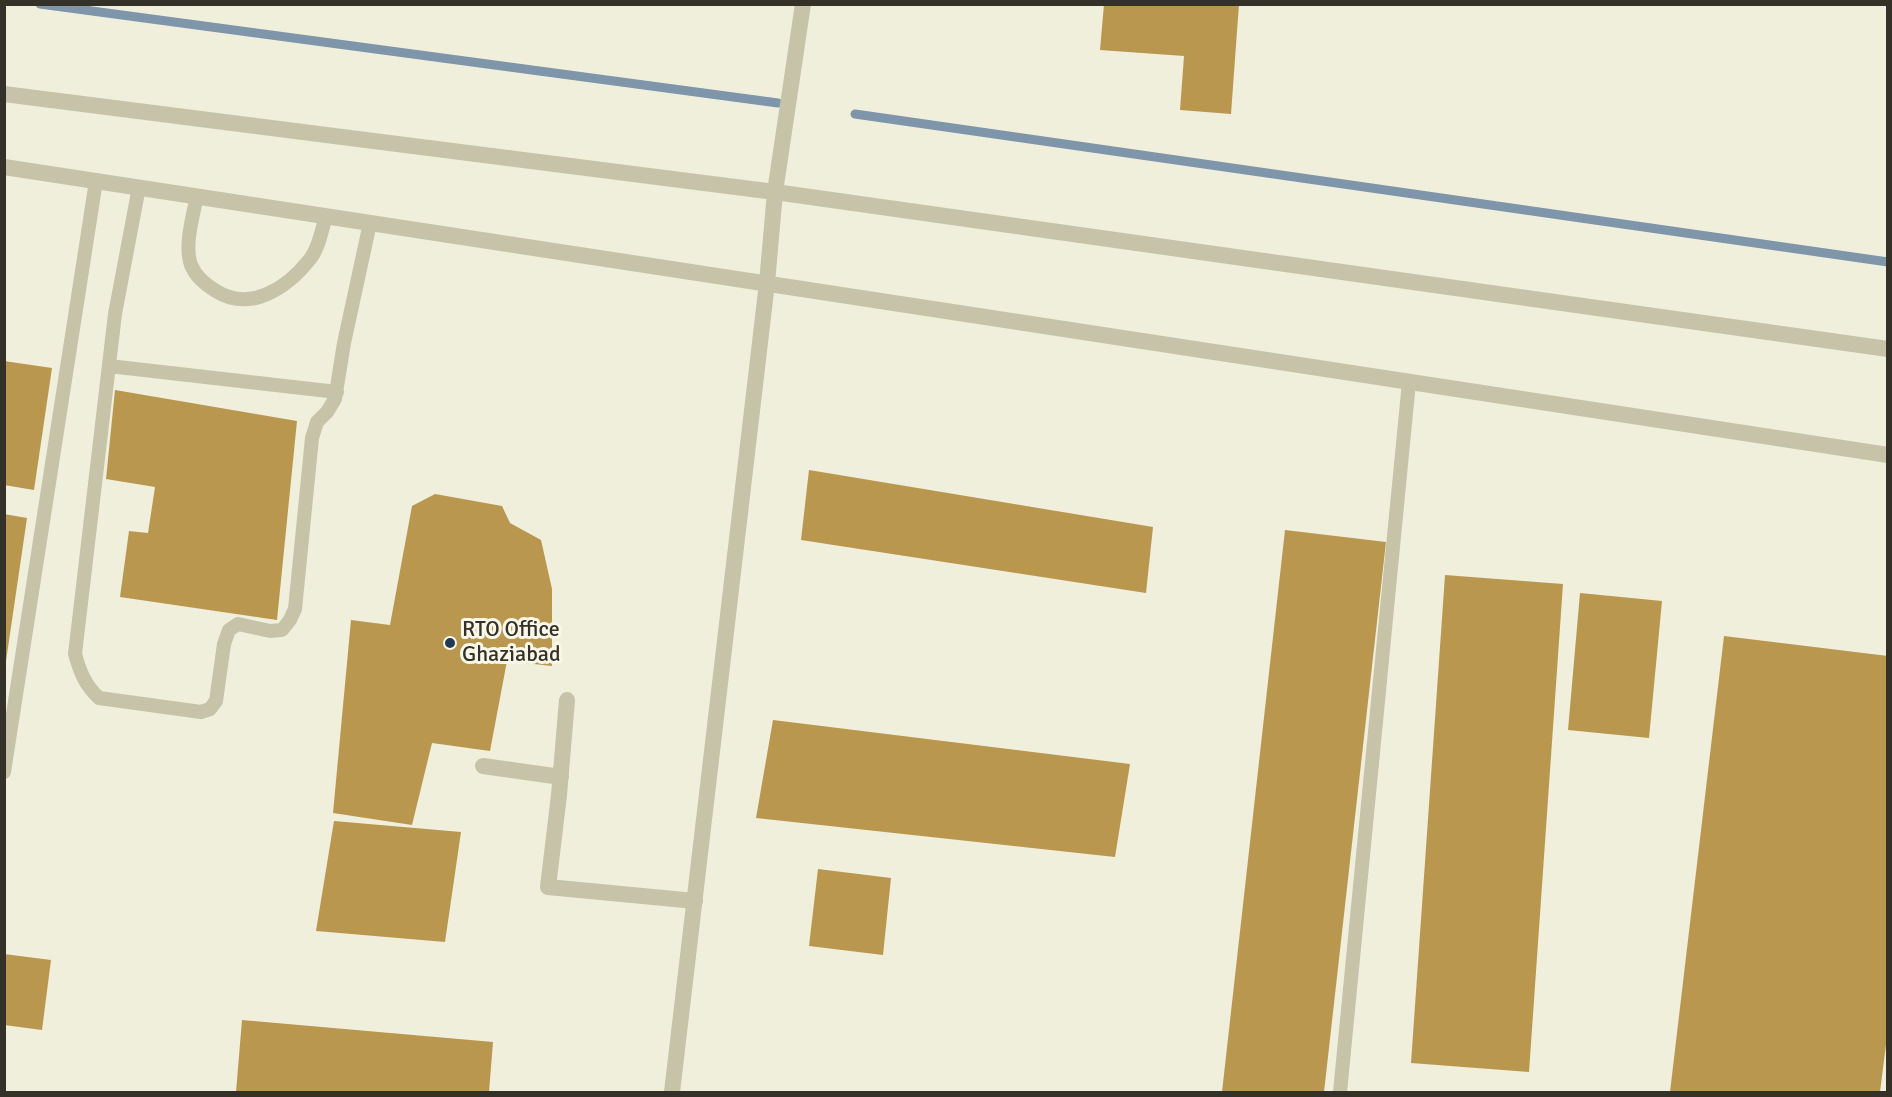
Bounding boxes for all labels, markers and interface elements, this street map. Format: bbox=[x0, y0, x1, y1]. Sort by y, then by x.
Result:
place label: RTO Office Ghaziabad bbox=[462, 617, 561, 668]
marker: RTO Office Ghaziabad bbox=[443, 636, 457, 650]

